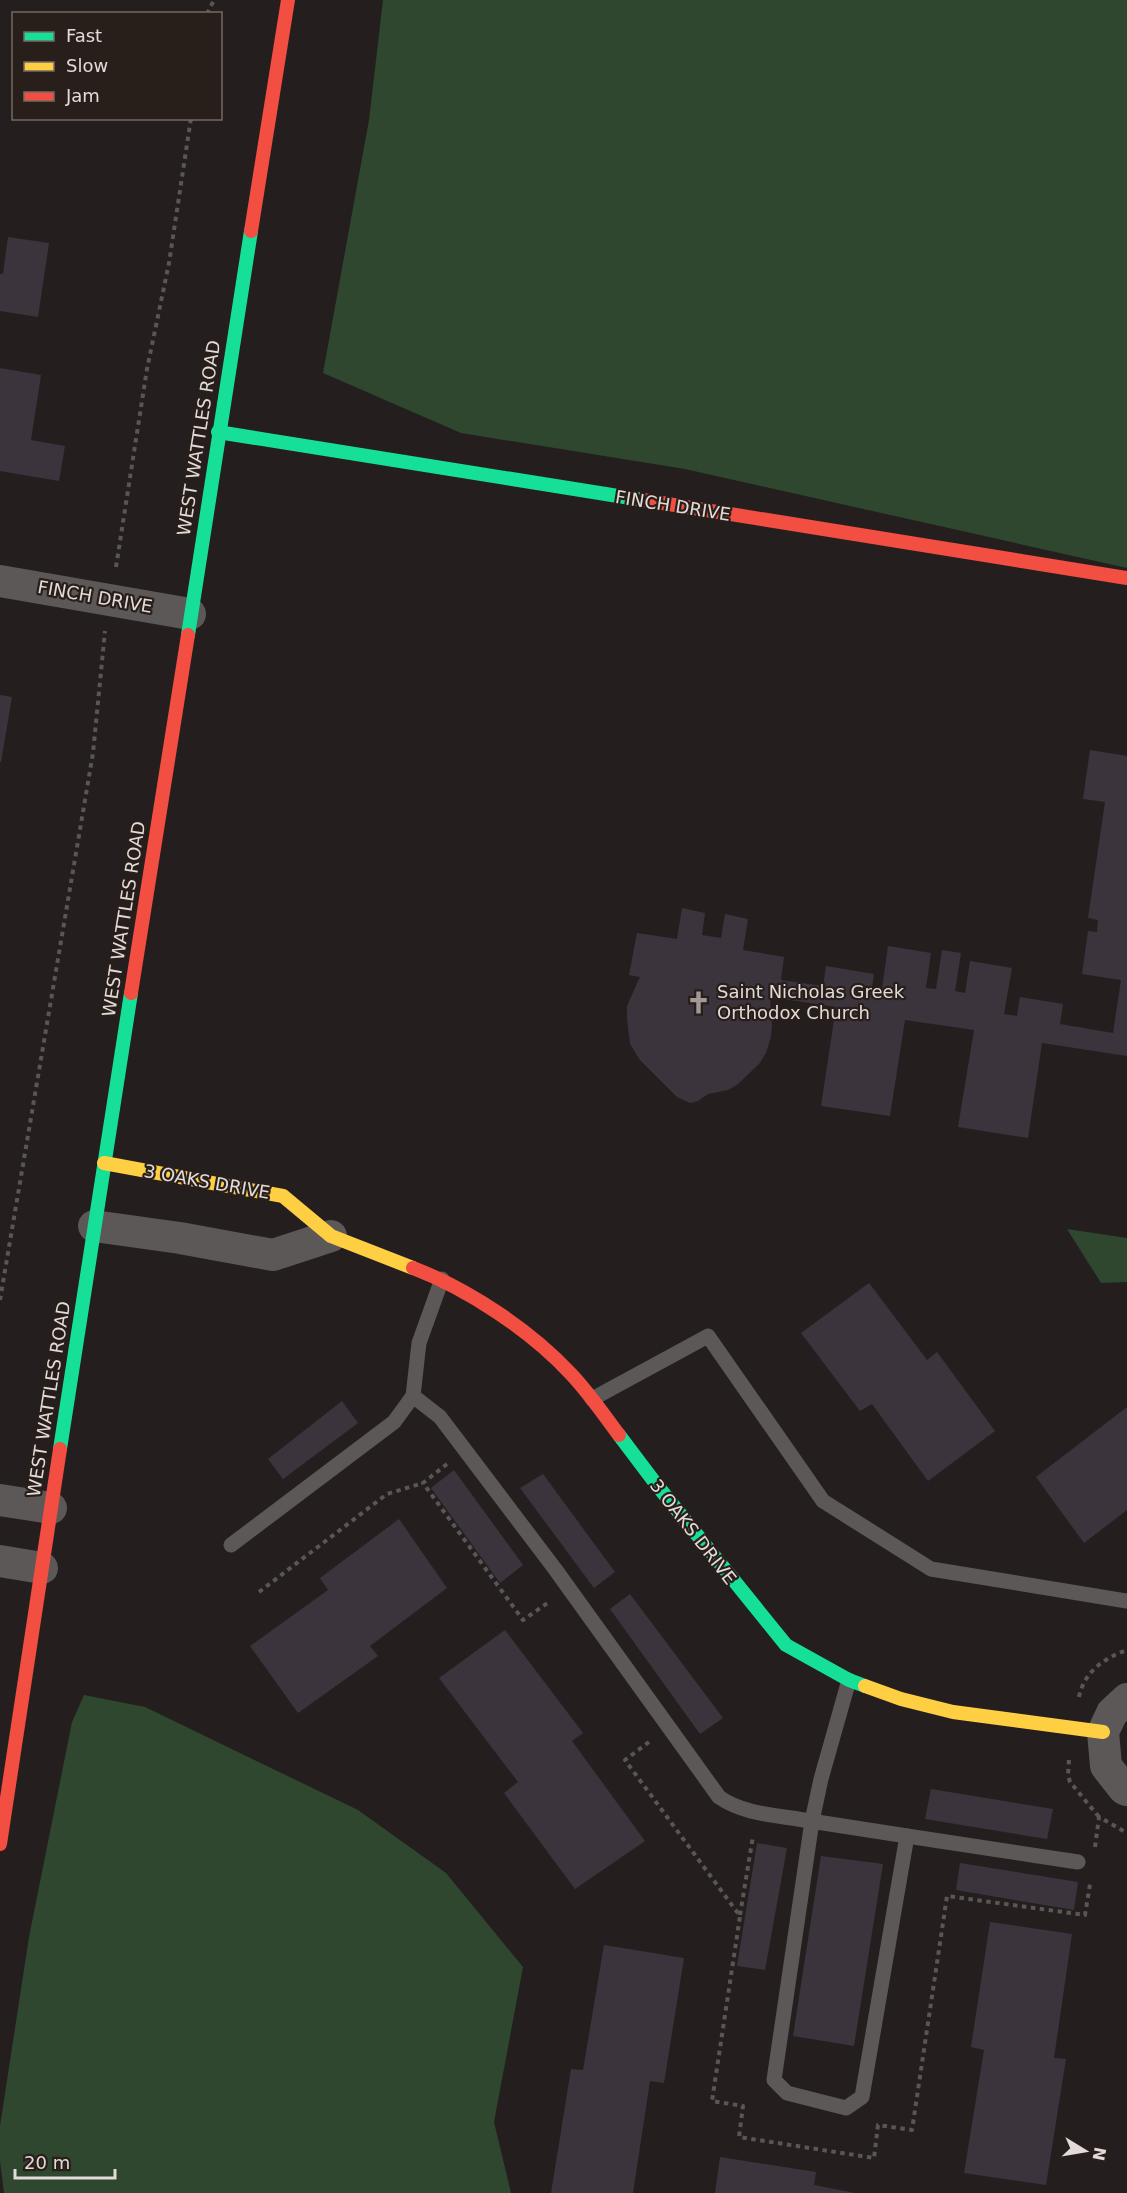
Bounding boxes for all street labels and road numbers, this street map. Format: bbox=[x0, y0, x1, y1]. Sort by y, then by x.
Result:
street label: WEST WATTLES ROAD bbox=[173, 339, 224, 537]
street label: FINCH DRIVE bbox=[614, 486, 732, 525]
street label: FINCH DRIVE bbox=[36, 576, 154, 617]
street label: WEST WATTLES ROAD bbox=[98, 820, 149, 1018]
street label: 3 OAKS DRIVE bbox=[142, 1160, 272, 1203]
street label: WEST WATTLES ROAD bbox=[23, 1300, 74, 1498]
street label: 3 OAKS DRIVE bbox=[646, 1475, 741, 1588]

